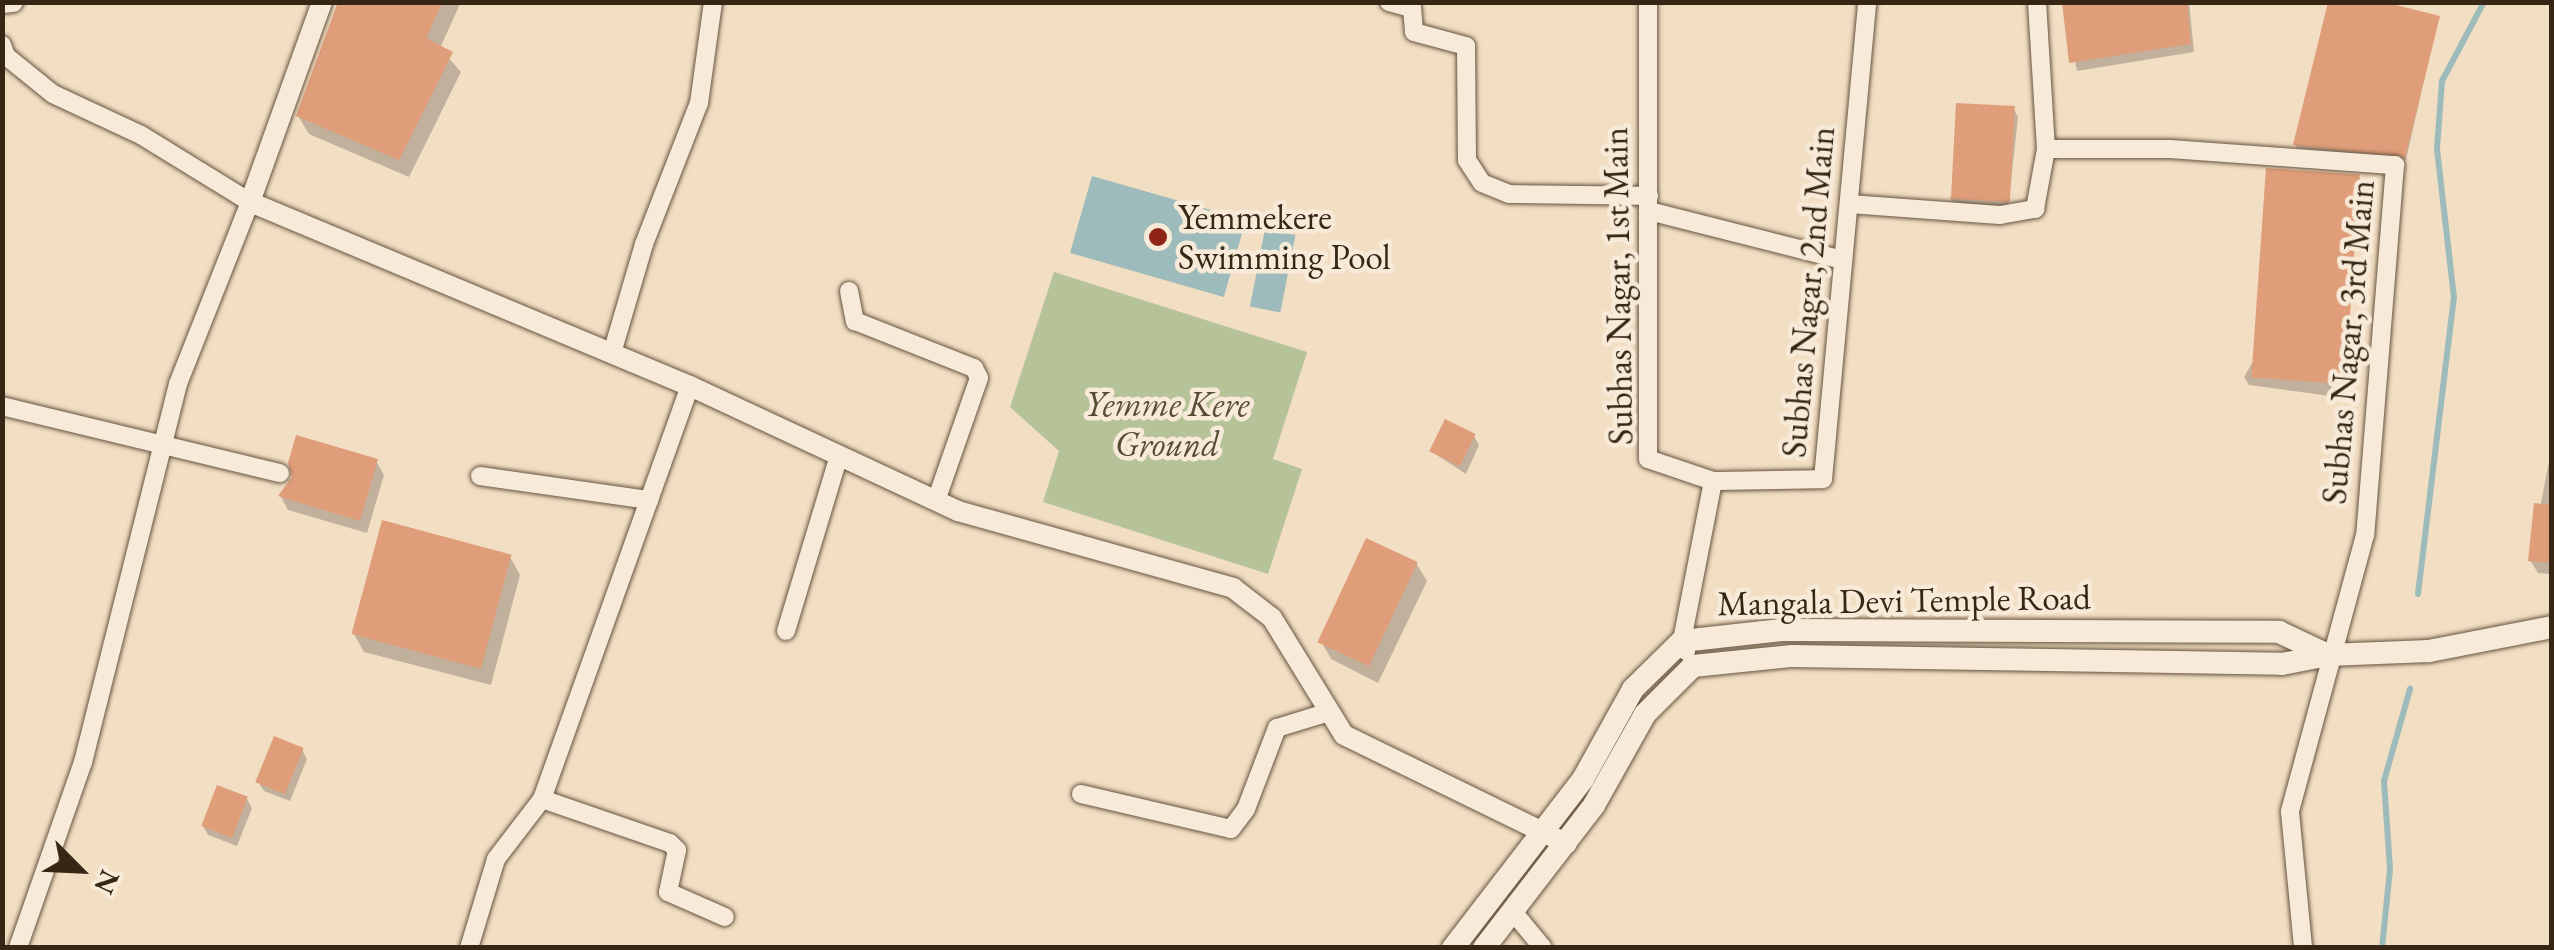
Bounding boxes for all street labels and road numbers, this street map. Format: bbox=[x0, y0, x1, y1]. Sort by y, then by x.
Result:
street label: Subhas Nagar, 2nd Main bbox=[1773, 125, 1843, 459]
street label: Subhas Nagar, 1st Main bbox=[1594, 127, 1642, 445]
street label: Subhas Nagar, 3rd Main bbox=[2313, 178, 2383, 506]
street label: Mangala Devi Temple Road bbox=[1717, 576, 2091, 624]

